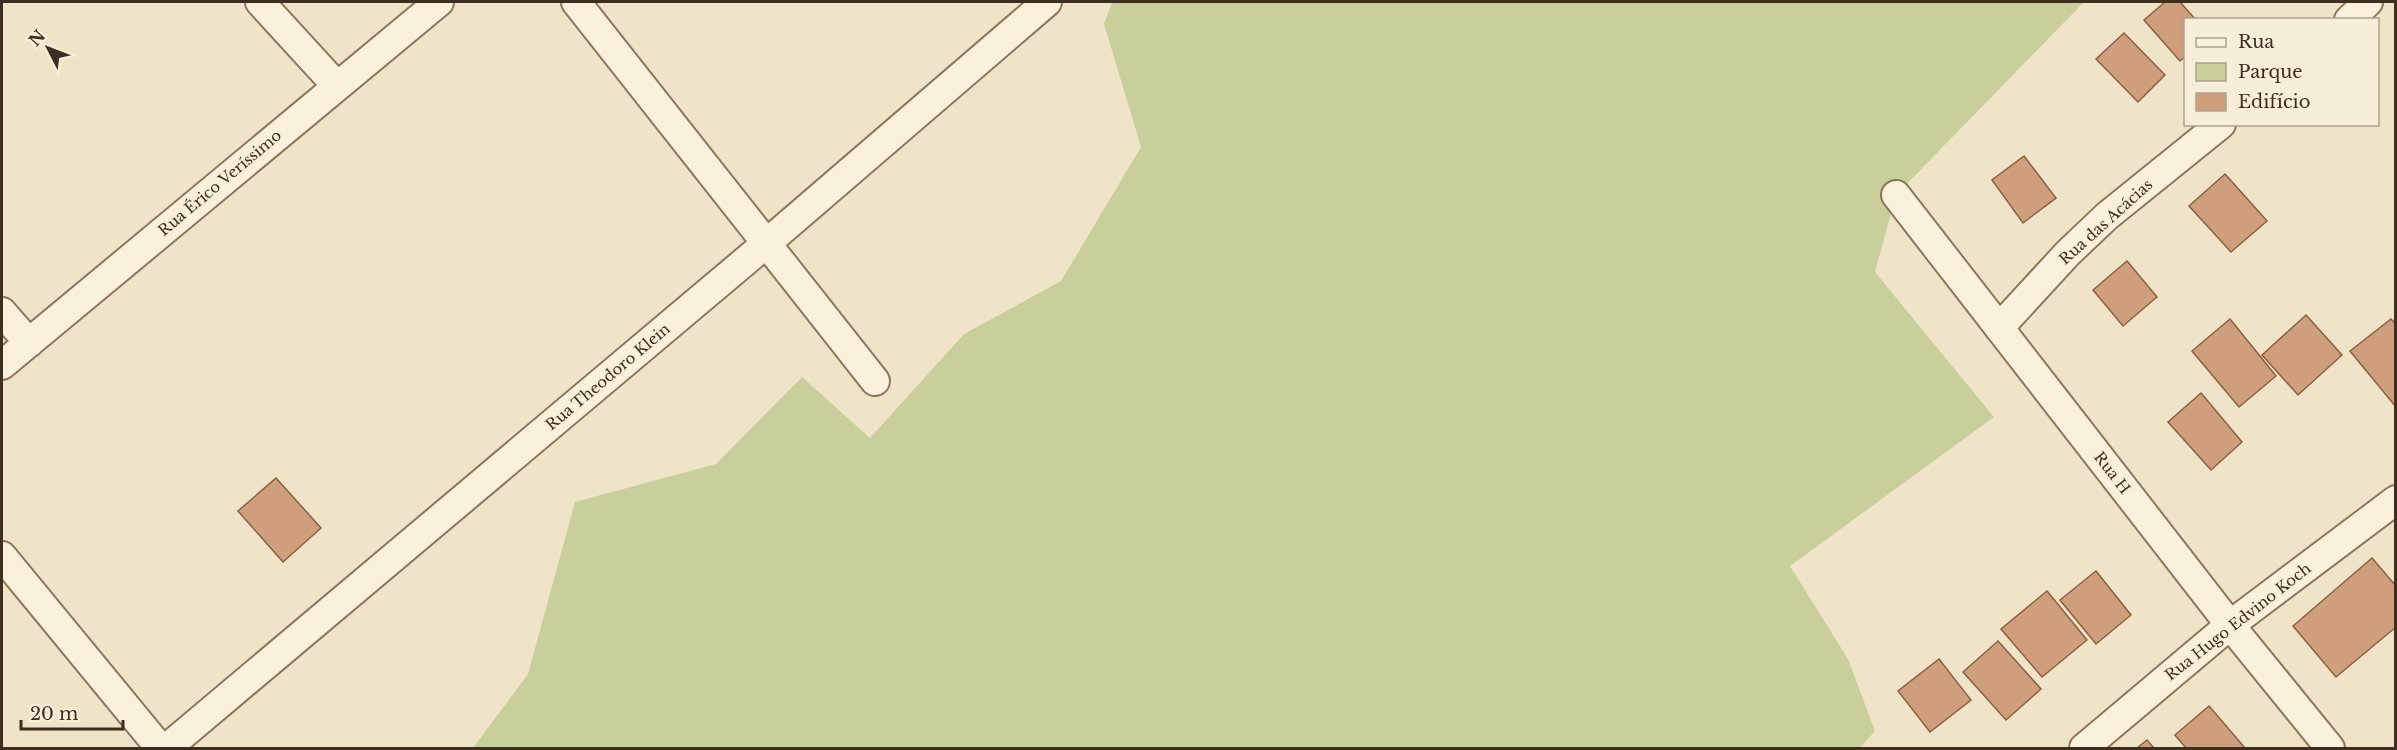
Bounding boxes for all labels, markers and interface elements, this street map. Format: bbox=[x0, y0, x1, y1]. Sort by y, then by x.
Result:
north arrow bbox=[18, 18, 78, 78]
legend bbox=[2184, 18, 2379, 126]
text: N bbox=[24, 26, 49, 50]
text: Rua bbox=[2238, 31, 2274, 53]
text: Parque bbox=[2238, 61, 2303, 83]
text: Edifício bbox=[2238, 91, 2311, 113]
street label: Rua Érico Veríssimo bbox=[154, 125, 285, 240]
street label: Rua das Acácias bbox=[2055, 175, 2156, 269]
street label: Rua Theodoro Klein bbox=[542, 319, 674, 434]
street label: Rua H bbox=[2090, 448, 2135, 498]
street label: Rua Hugo Edvino Koch bbox=[2161, 559, 2314, 685]
scale bar bbox=[21, 693, 123, 731]
text: 20 m bbox=[30, 703, 78, 725]

